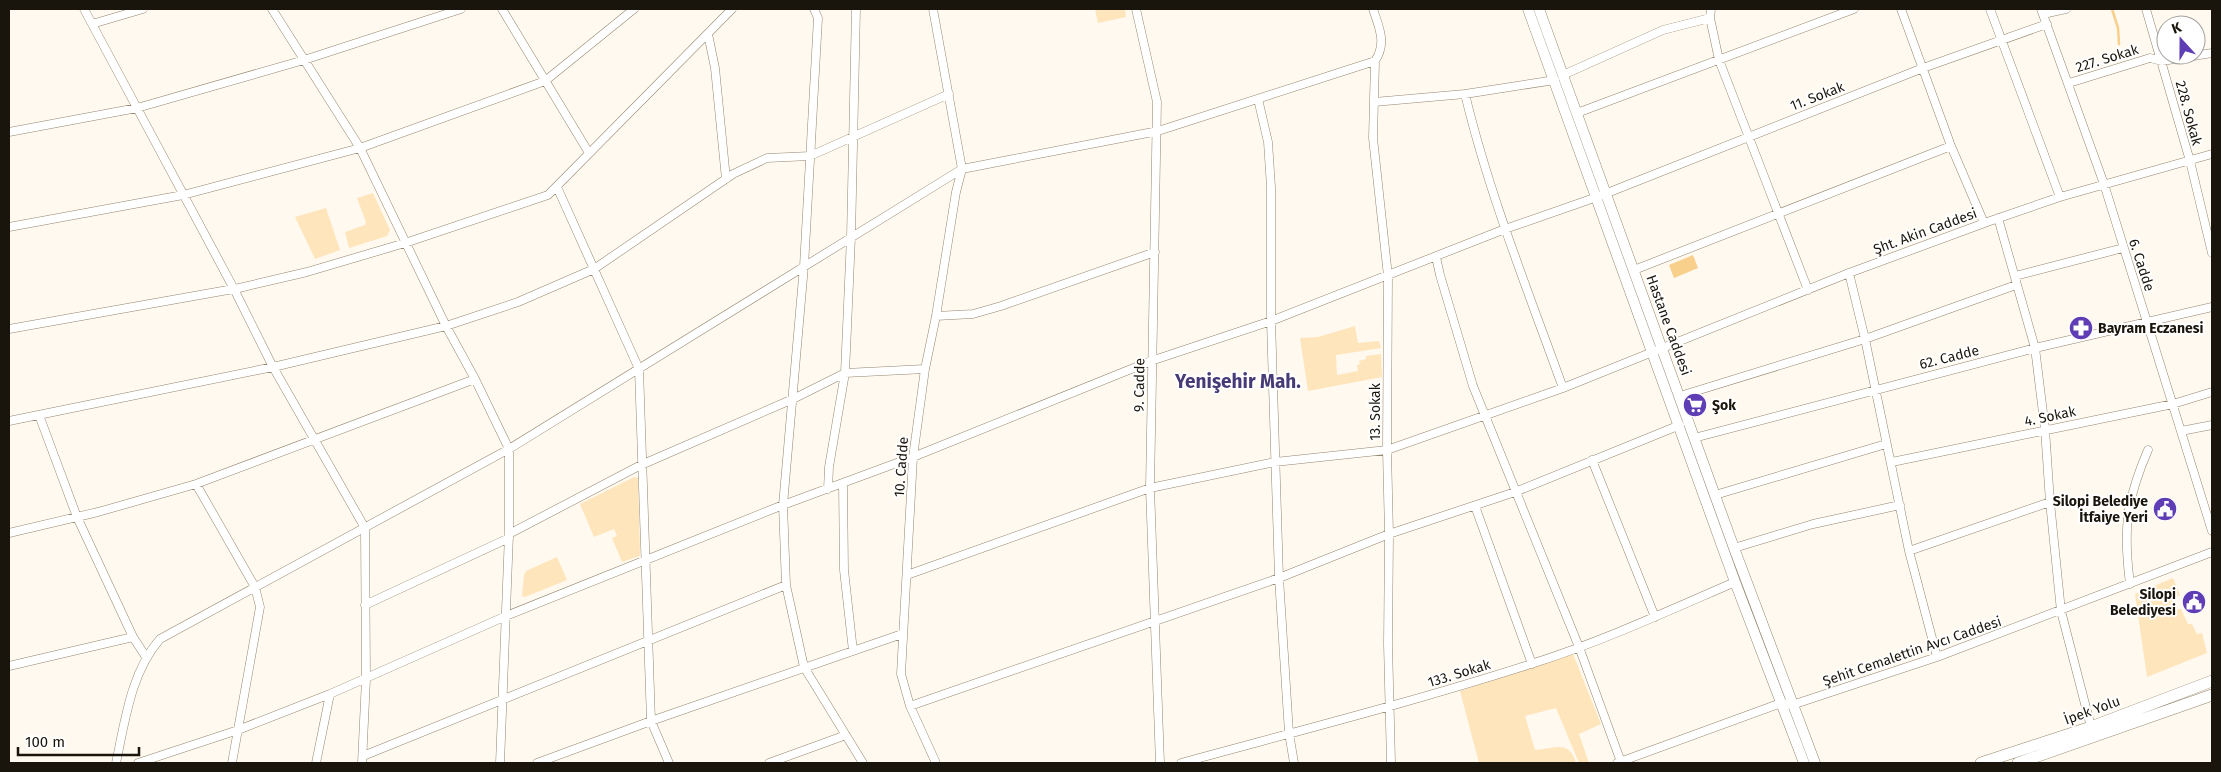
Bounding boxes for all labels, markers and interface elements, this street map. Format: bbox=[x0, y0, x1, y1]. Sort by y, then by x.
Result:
north arrow bbox=[2156, 15, 2206, 65]
text: K bbox=[2169, 18, 2185, 38]
street label: 227. Sokak bbox=[2074, 41, 2141, 76]
street label: 11. Sokak bbox=[1788, 78, 1847, 115]
street label: 228. Sokak bbox=[2172, 79, 2206, 148]
street label: Şht. Akin Caddesi bbox=[1871, 205, 1979, 258]
street label: 6. Cadde bbox=[2125, 237, 2158, 294]
street label: Hastane Caddesi bbox=[1642, 273, 1695, 378]
pharmacy icon: Bayram Eczanesi bbox=[2068, 315, 2094, 341]
place label: Bayram Eczanesi bbox=[2098, 320, 2204, 337]
street label: 62. Cadde bbox=[1917, 342, 1981, 373]
street label: 9. Cadde bbox=[1131, 358, 1148, 412]
district label: Yenişehir Mah. bbox=[1174, 370, 1301, 393]
street label: 13. Sokak bbox=[1367, 382, 1384, 441]
supermarket icon: Şok bbox=[1682, 392, 1708, 418]
place label: Şok bbox=[1712, 397, 1736, 415]
street label: 4. Sokak bbox=[2023, 403, 2078, 430]
street label: 10. Cadde bbox=[891, 436, 912, 498]
place label: Silopi Belediye İtfaiye Yeri bbox=[2053, 493, 2148, 526]
public building icon: Silopi Belediye İtfaiye Yeri bbox=[2152, 496, 2178, 522]
place label: Silopi Belediyesi bbox=[2110, 586, 2176, 619]
public building icon: Silopi Belediyesi bbox=[2181, 589, 2207, 615]
street label: Şehit Cemalettin Avcı Caddesi bbox=[1821, 613, 2004, 690]
street label: 133. Sokak bbox=[1426, 656, 1493, 691]
street label: İpek Yolu bbox=[2062, 692, 2122, 728]
scale bar bbox=[18, 724, 139, 756]
text: 100 m bbox=[25, 733, 65, 751]

